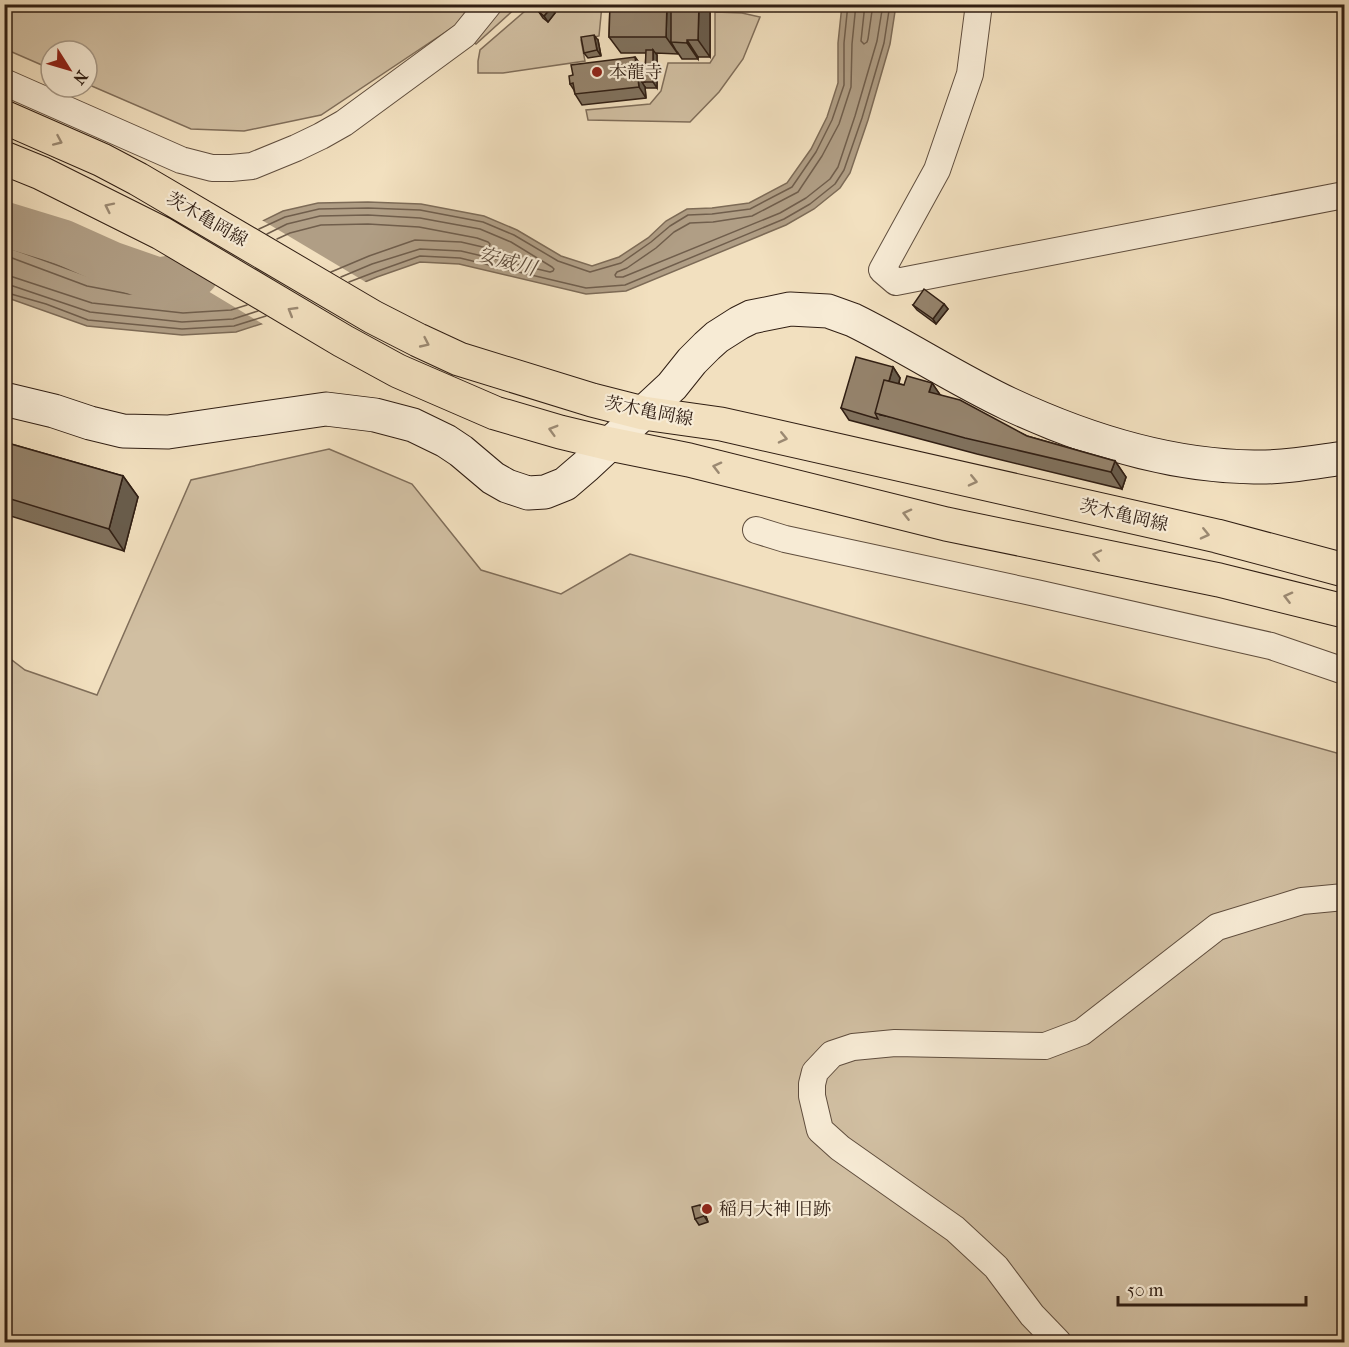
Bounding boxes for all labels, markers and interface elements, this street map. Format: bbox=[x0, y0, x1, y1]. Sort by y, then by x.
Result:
north arrow bbox=[39, 39, 99, 99]
place label: 本龍寺 bbox=[609, 62, 663, 83]
marker: 本龍寺 bbox=[590, 65, 604, 79]
text: N bbox=[69, 67, 92, 89]
one-way arrow bbox=[51, 133, 62, 145]
street label: 茨木亀岡線 bbox=[163, 188, 251, 251]
one-way arrow bbox=[105, 202, 116, 214]
water label: 安威川 bbox=[475, 243, 541, 281]
one-way arrow bbox=[288, 307, 298, 319]
one-way arrow bbox=[418, 336, 429, 348]
street label: 茨木亀岡線 bbox=[603, 393, 695, 430]
one-way arrow bbox=[549, 425, 559, 437]
one-way arrow bbox=[778, 431, 788, 444]
one-way arrow bbox=[713, 462, 723, 475]
one-way arrow bbox=[968, 474, 978, 487]
street label: 茨木亀岡線 bbox=[1078, 495, 1170, 536]
one-way arrow bbox=[902, 509, 912, 522]
one-way arrow bbox=[1199, 526, 1209, 539]
one-way arrow bbox=[1093, 549, 1103, 562]
one-way arrow bbox=[1283, 591, 1293, 604]
place label: 稲月大神 旧跡 bbox=[719, 1199, 831, 1220]
marker: 稲月大神 旧跡 bbox=[700, 1202, 714, 1216]
scale bar bbox=[1118, 1269, 1306, 1307]
text: 50 m bbox=[1127, 1280, 1164, 1301]

